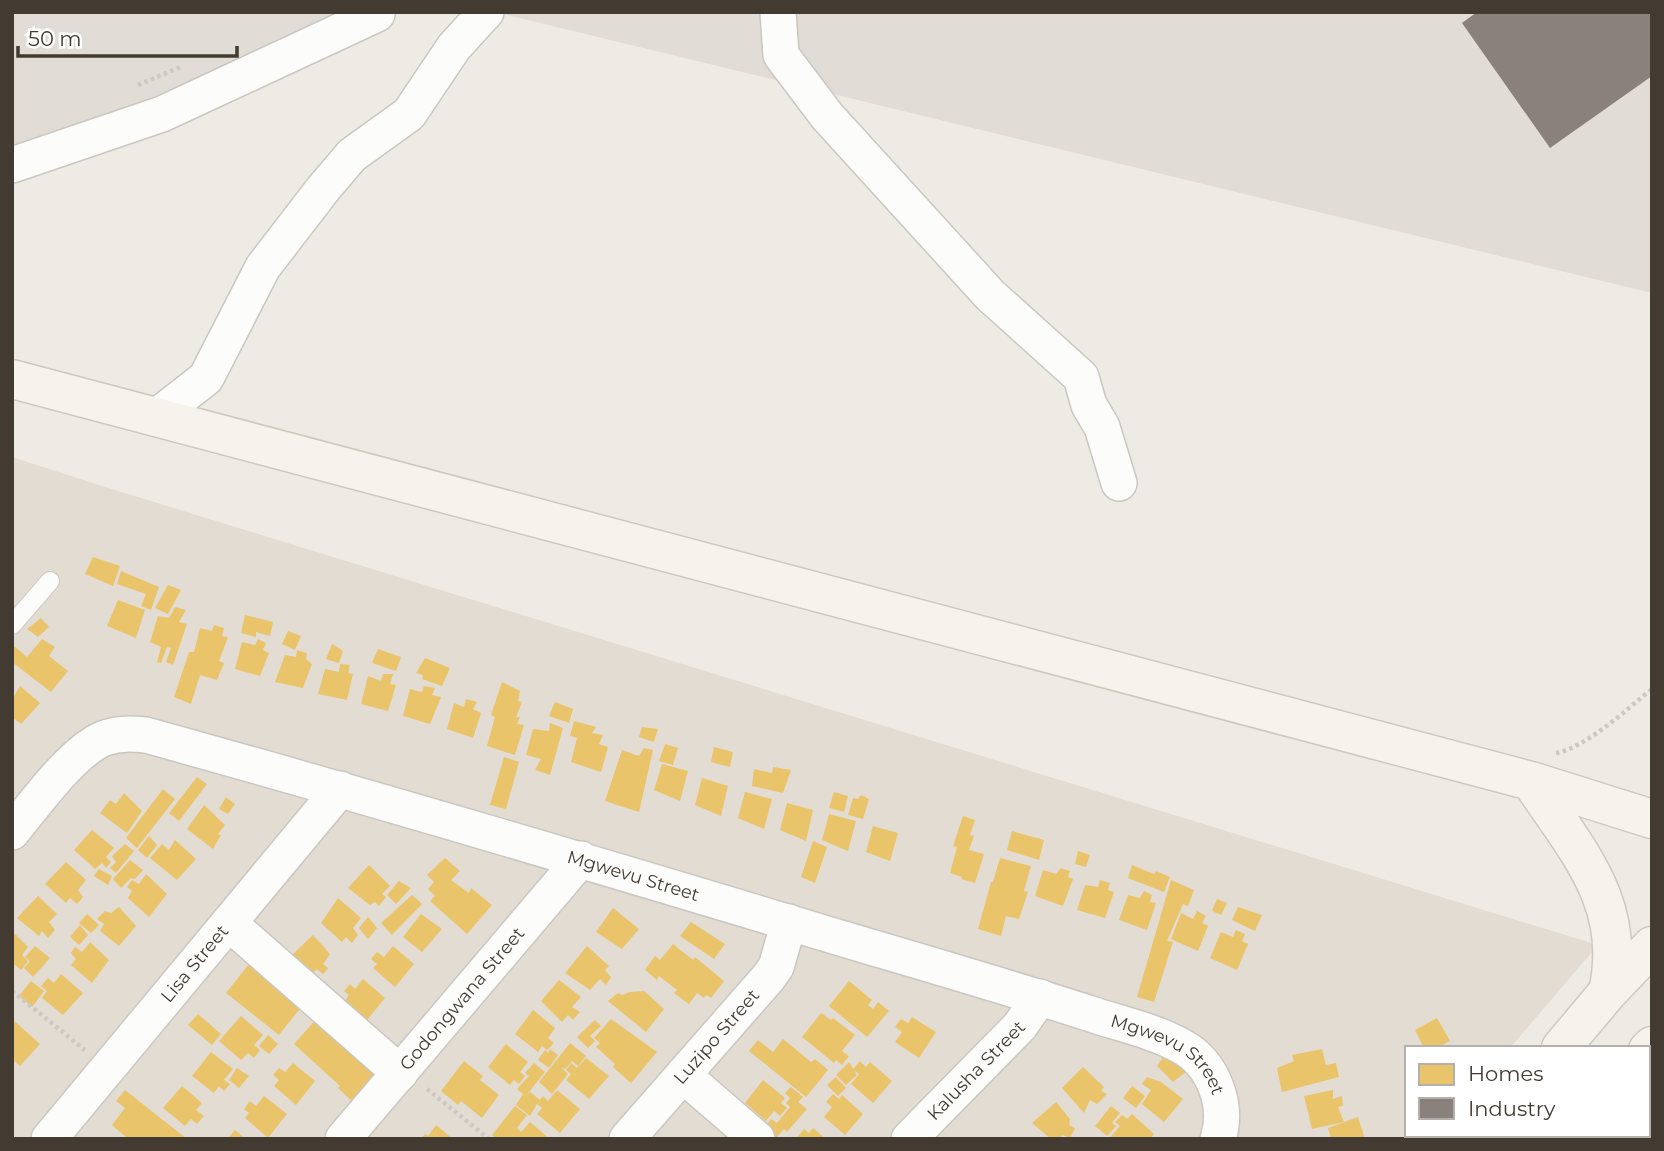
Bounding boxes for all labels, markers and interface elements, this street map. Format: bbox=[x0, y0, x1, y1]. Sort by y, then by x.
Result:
scale bar bbox=[18, 14, 236, 58]
text: 50 m bbox=[28, 26, 82, 51]
street label: Mgwevu Street bbox=[564, 846, 702, 906]
street label: Lisa Street bbox=[156, 920, 233, 1007]
street label: Godongwana Street bbox=[395, 923, 529, 1075]
street label: Luzipo Street bbox=[669, 985, 764, 1089]
street label: Mgwevu Street bbox=[1108, 1010, 1229, 1098]
street label: Kalusha Street bbox=[923, 1016, 1030, 1125]
legend bbox=[1405, 1046, 1650, 1137]
text: Homes bbox=[1468, 1061, 1543, 1086]
text: Industry bbox=[1468, 1096, 1556, 1121]

